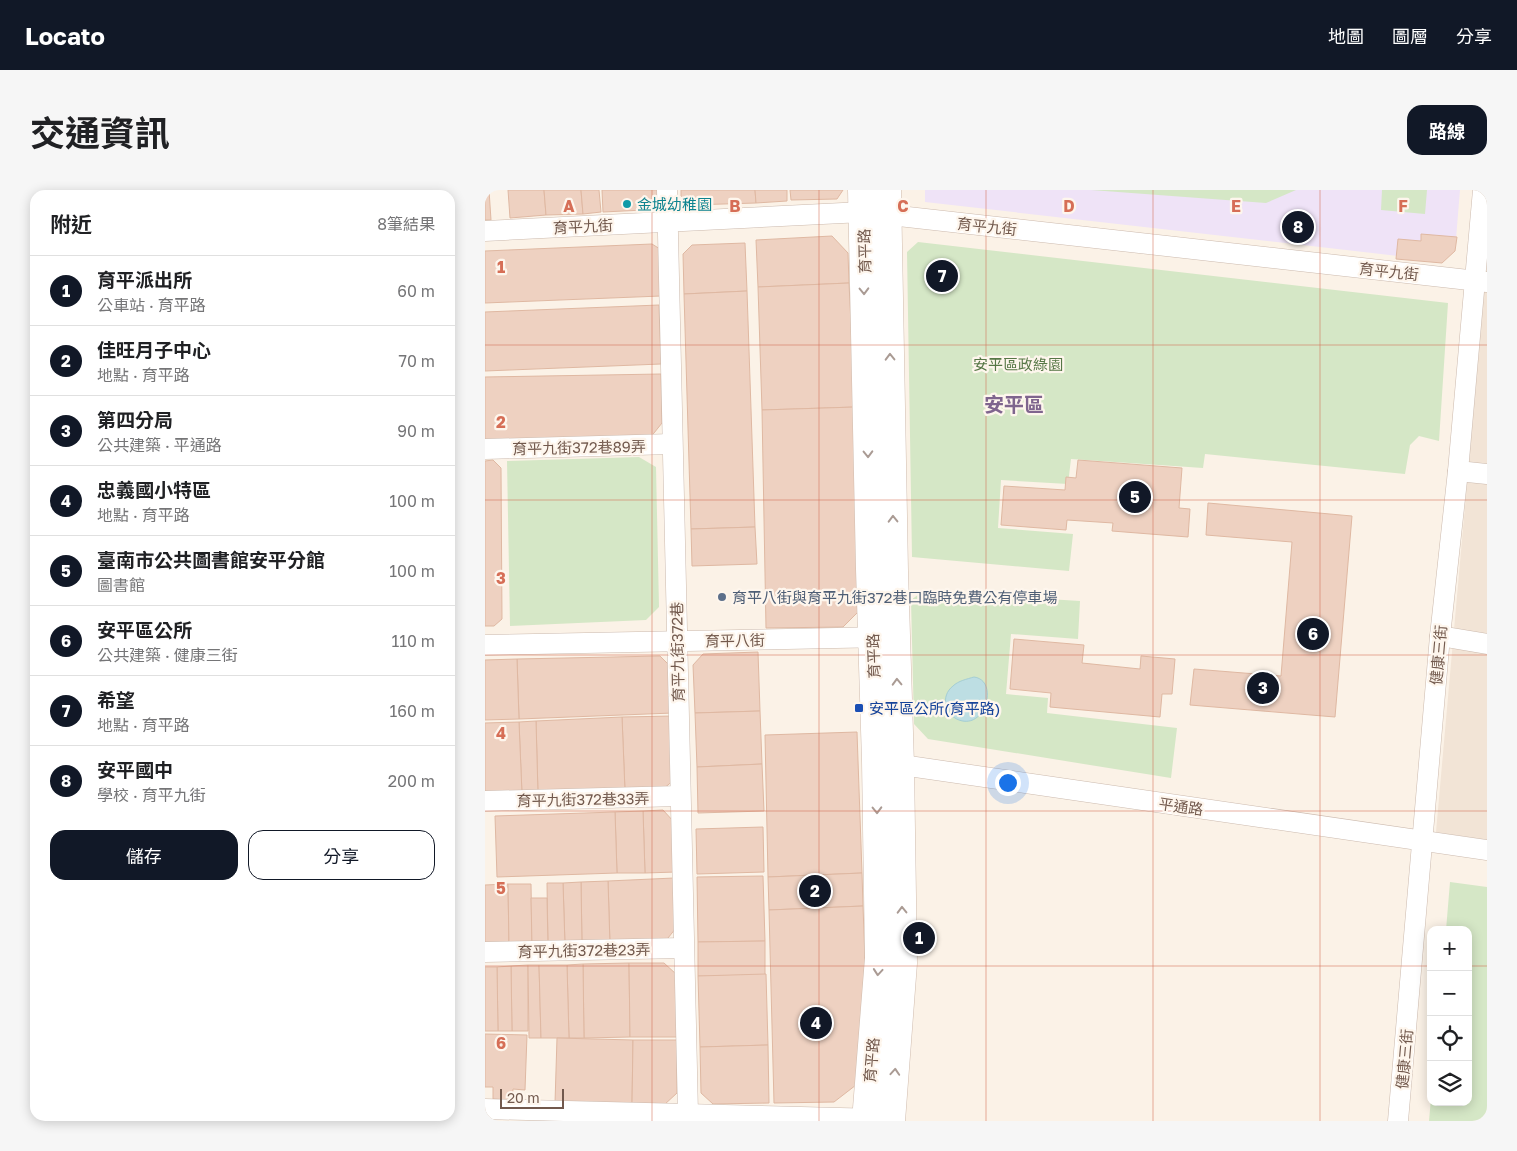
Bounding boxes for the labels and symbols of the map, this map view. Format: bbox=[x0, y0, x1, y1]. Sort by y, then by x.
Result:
place label: 金城幼稚園 bbox=[637, 195, 712, 213]
text: A bbox=[563, 196, 575, 216]
text: B bbox=[729, 196, 741, 216]
text: C bbox=[897, 196, 909, 216]
text: D bbox=[1063, 196, 1075, 216]
text: E bbox=[1231, 196, 1241, 216]
text: F bbox=[1398, 196, 1408, 216]
marker: 金城幼稚園 bbox=[621, 198, 633, 210]
pin: 8 bbox=[1282, 208, 1314, 246]
street label: 育平九街 bbox=[956, 214, 1018, 238]
street label: 育平九街 bbox=[553, 215, 613, 237]
street label: 育平路 bbox=[855, 228, 873, 274]
text: 1 bbox=[497, 257, 505, 277]
pin: 7 bbox=[926, 257, 958, 295]
street label: 育平九街 bbox=[1358, 259, 1420, 283]
one-way arrow bbox=[859, 287, 870, 295]
one-way arrow bbox=[884, 352, 895, 360]
park label: 安平區政綠園 bbox=[973, 355, 1063, 373]
district label: 安平區 bbox=[984, 392, 1044, 416]
text: 2 bbox=[496, 412, 506, 432]
street label: 育平九街372巷89弄 bbox=[512, 437, 646, 457]
one-way arrow bbox=[863, 450, 873, 458]
pin: 5 bbox=[1119, 478, 1151, 516]
one-way arrow bbox=[887, 515, 898, 523]
text: 3 bbox=[496, 568, 506, 588]
place label: 育平八街與育平九街372巷口臨時免費公有停車場 bbox=[732, 588, 1057, 606]
marker: 育平八街與育平九街372巷口臨時免費公有停車場 bbox=[716, 591, 728, 603]
street label: 育平九街372巷 bbox=[667, 602, 687, 702]
pin: 6 bbox=[1297, 615, 1329, 653]
street label: 健康三街 bbox=[1426, 624, 1450, 686]
street label: 育平八街 bbox=[705, 630, 765, 650]
street label: 育平路 bbox=[863, 633, 883, 679]
pin: 3 bbox=[1247, 669, 1279, 707]
one-way arrow bbox=[892, 677, 902, 685]
place label: 安平區公所(育平路) bbox=[869, 699, 1000, 717]
marker: 安平區公所(育平路) bbox=[853, 702, 865, 714]
text: 4 bbox=[496, 723, 506, 743]
your location bbox=[995, 770, 1021, 796]
street label: 育平九街372巷33弄 bbox=[516, 789, 650, 809]
street label: 平通路 bbox=[1157, 794, 1205, 818]
one-way arrow bbox=[872, 806, 882, 814]
pin: 2 bbox=[799, 872, 831, 910]
text: 5 bbox=[496, 878, 506, 898]
one-way arrow bbox=[897, 906, 907, 914]
pin: 1 bbox=[903, 919, 935, 957]
street label: 育平九街372巷23弄 bbox=[517, 940, 651, 960]
one-way arrow bbox=[872, 968, 883, 976]
pin: 4 bbox=[800, 1004, 832, 1042]
street label: 健康三街 bbox=[1392, 1028, 1416, 1090]
text: 6 bbox=[496, 1033, 506, 1053]
street label: 育平路 bbox=[860, 1037, 882, 1083]
one-way arrow bbox=[889, 1068, 900, 1076]
scale bar bbox=[500, 1086, 564, 1109]

